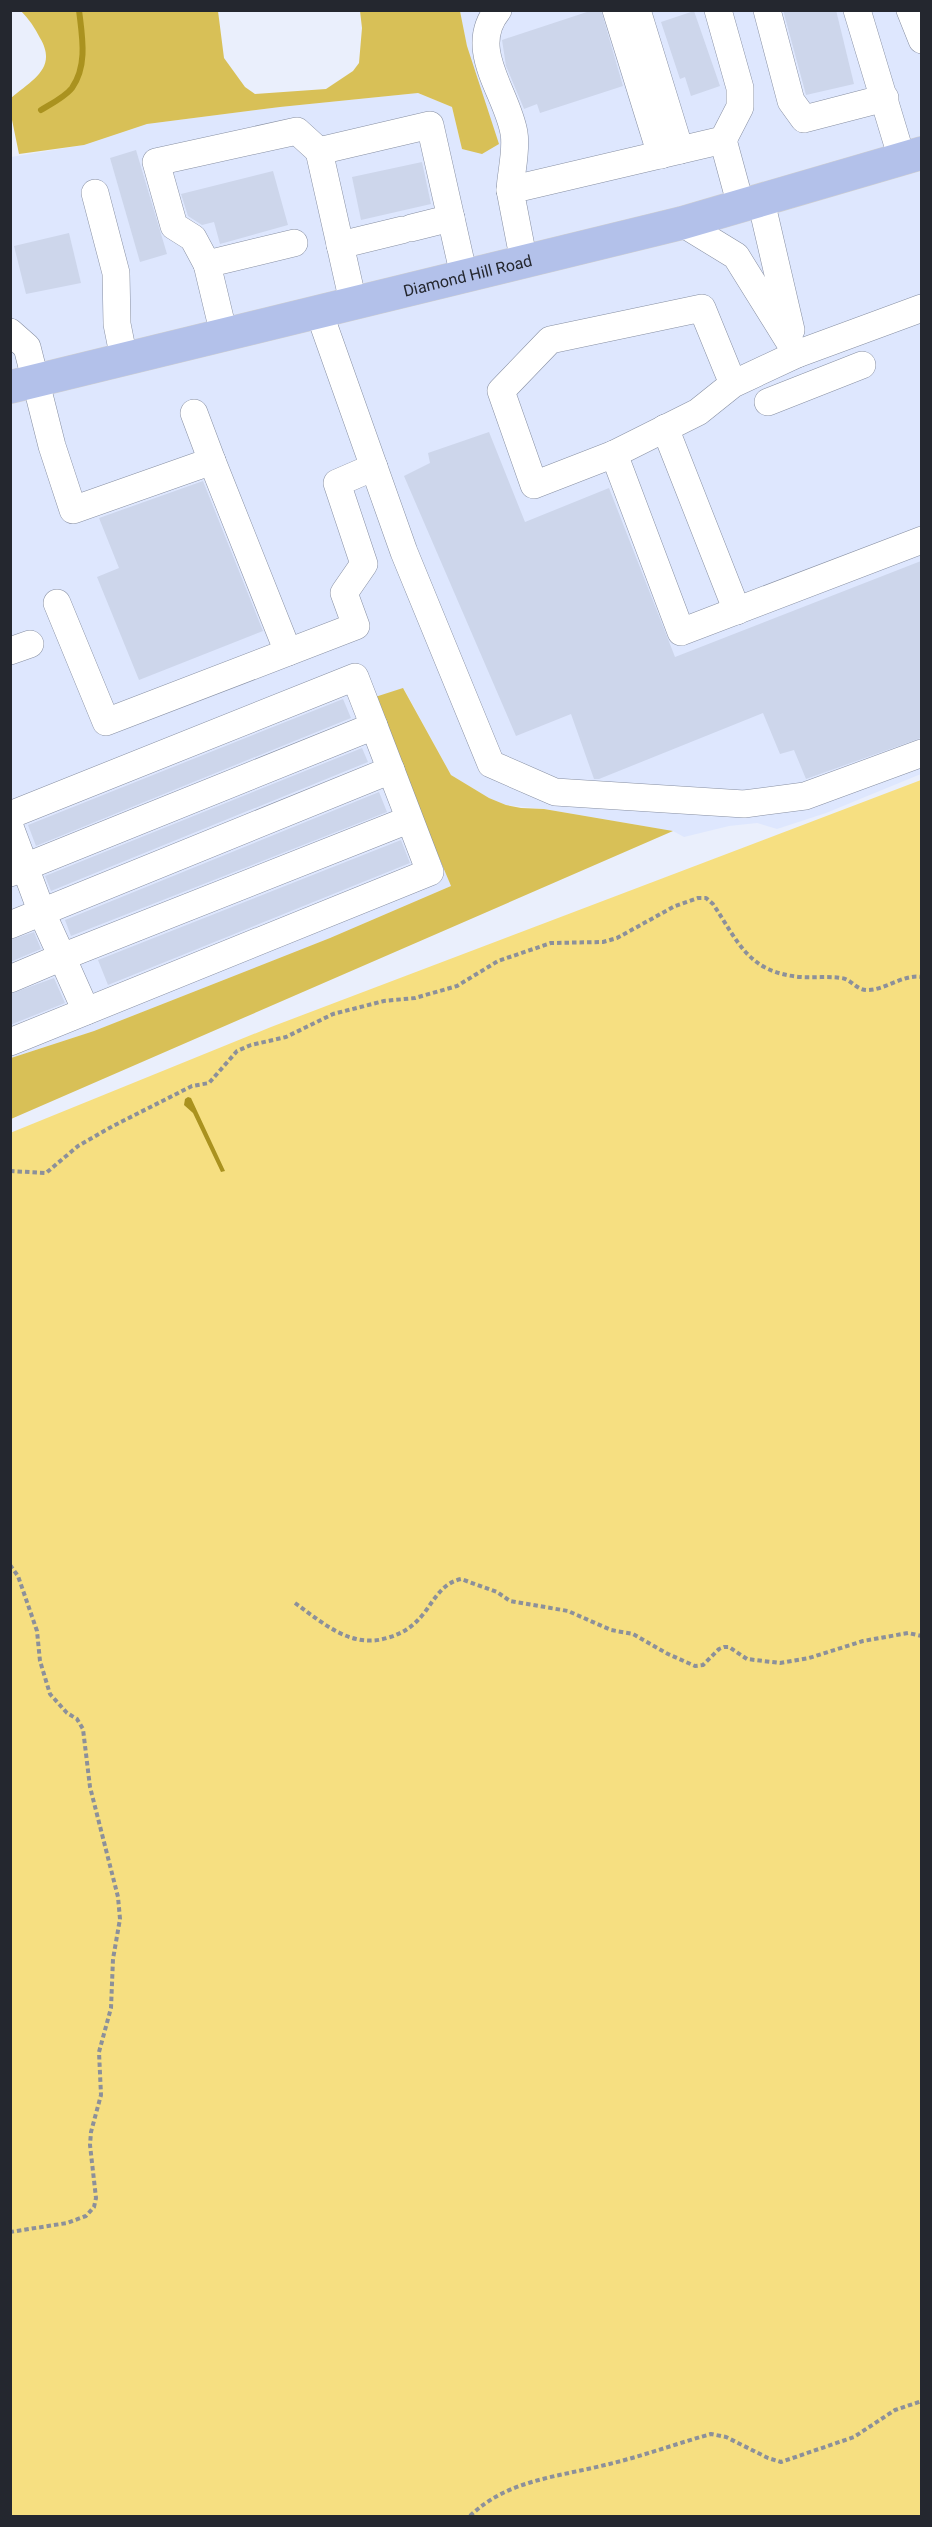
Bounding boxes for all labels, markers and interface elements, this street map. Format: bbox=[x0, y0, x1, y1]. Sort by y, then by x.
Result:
street label: Diamond Hill Road bbox=[401, 251, 534, 301]

